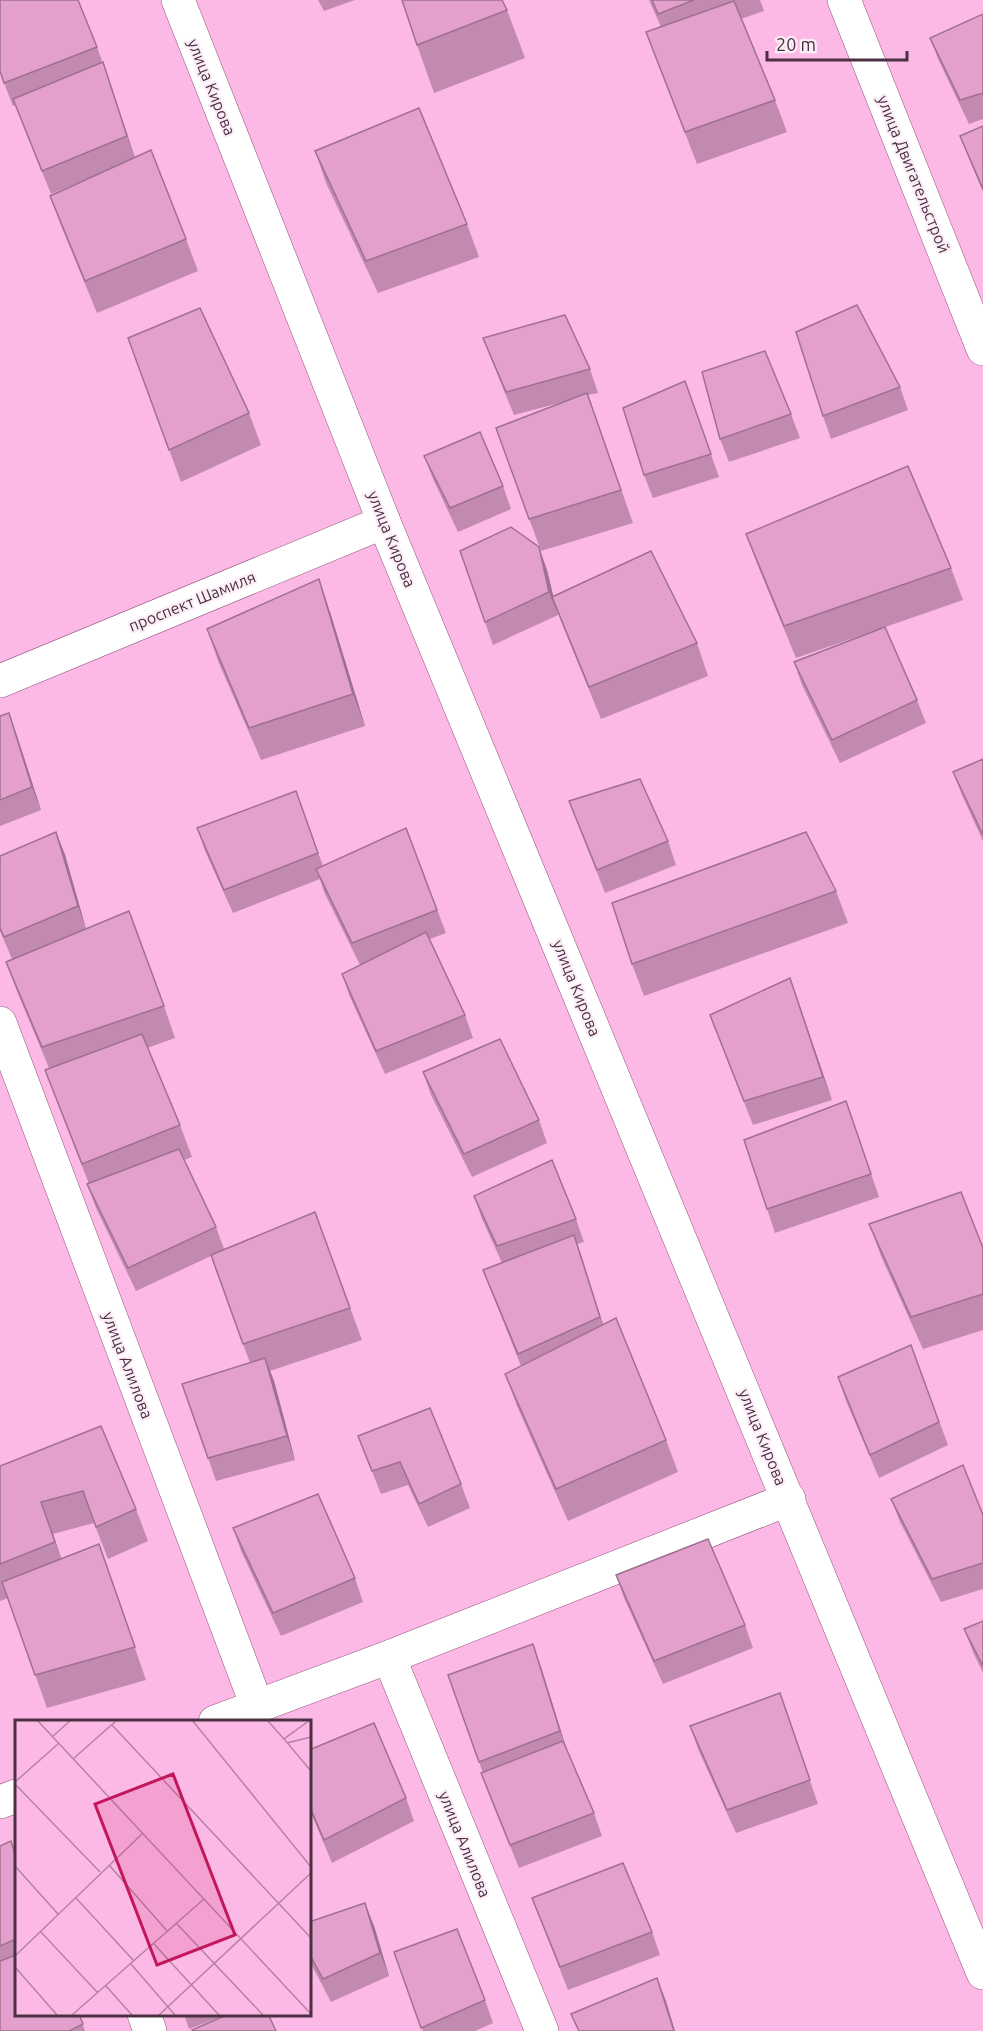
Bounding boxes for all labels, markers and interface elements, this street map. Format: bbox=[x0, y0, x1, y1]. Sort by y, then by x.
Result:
scale bar bbox=[767, 24, 906, 62]
text: 20 m bbox=[776, 34, 816, 54]
street label: улица Кирова bbox=[184, 36, 240, 138]
street label: улица Двигательстрой bbox=[874, 93, 954, 255]
street label: улица Кирова bbox=[364, 488, 420, 590]
street label: проспект Шамиля bbox=[126, 567, 258, 635]
street label: улица Кирова bbox=[549, 937, 605, 1039]
street label: улица Алилова bbox=[99, 1309, 157, 1421]
street label: улица Кирова bbox=[735, 1386, 791, 1488]
inset map bbox=[15, 1720, 310, 2016]
street label: улица Алилова bbox=[436, 1788, 494, 1900]

